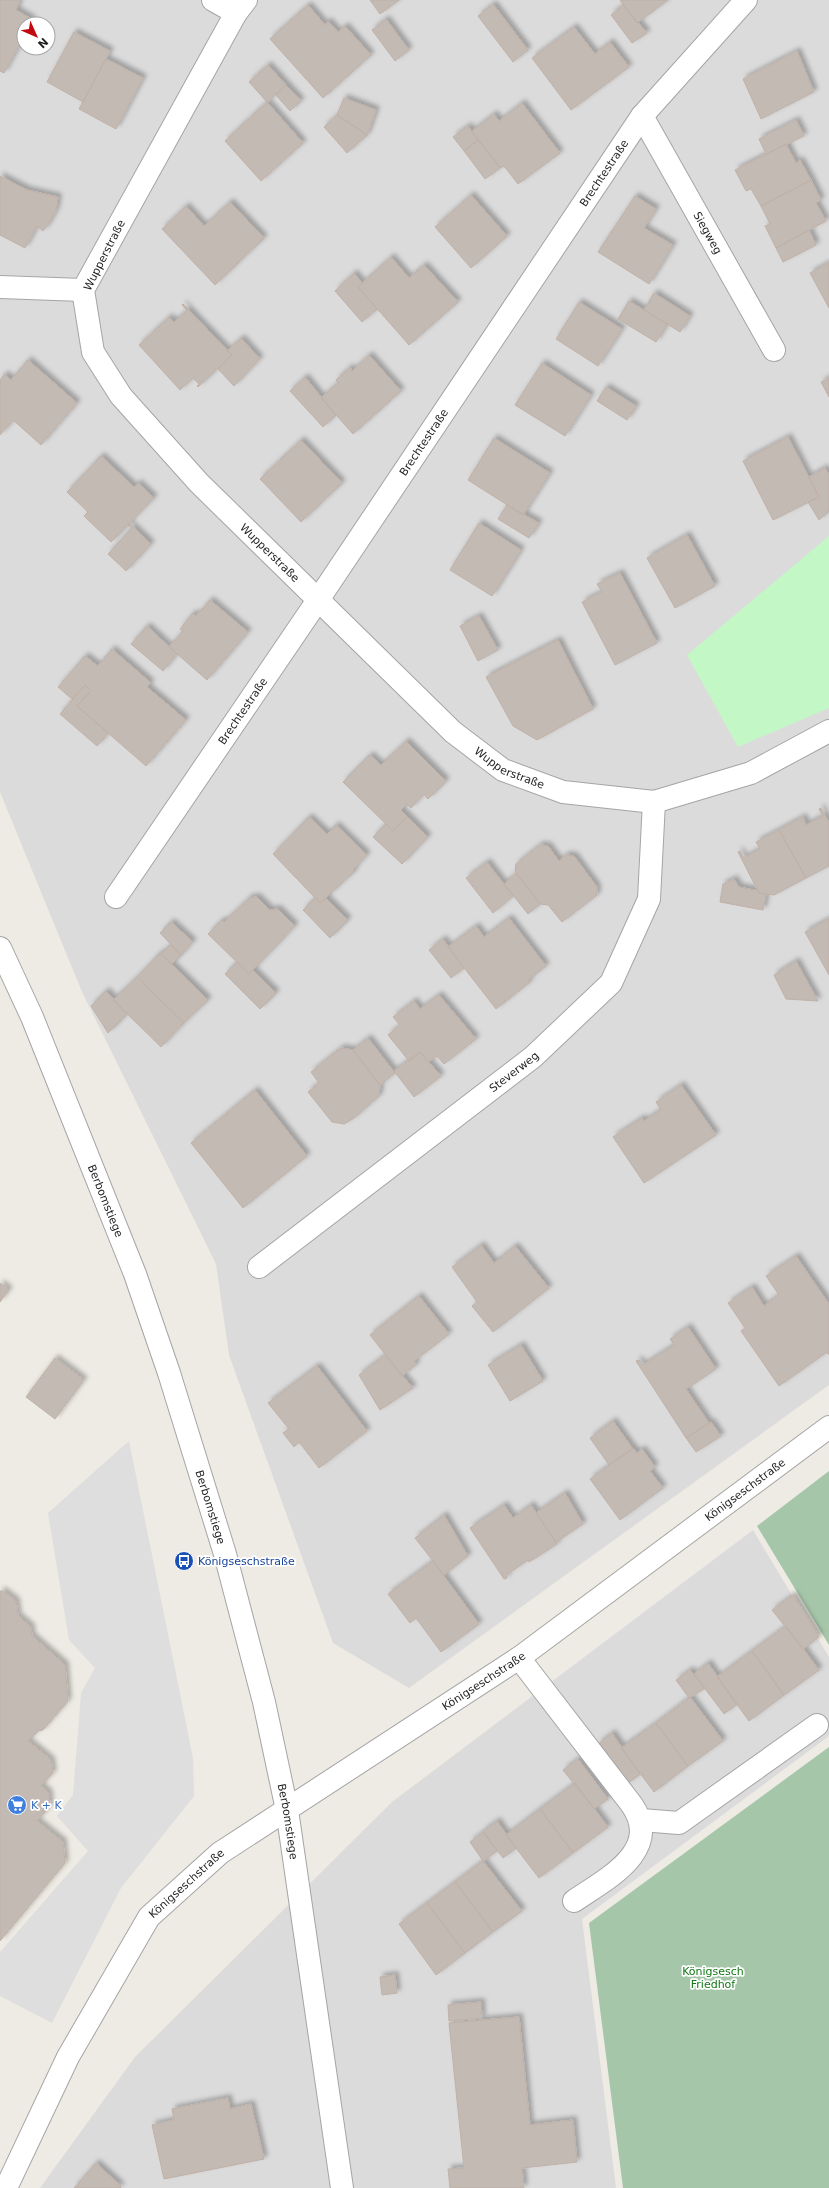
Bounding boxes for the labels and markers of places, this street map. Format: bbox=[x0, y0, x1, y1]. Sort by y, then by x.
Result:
bus stop icon: Königseschstraße bbox=[173, 1550, 195, 1572]
place label: Königseschstraße bbox=[198, 1555, 295, 1568]
supermarket icon: K + K bbox=[6, 1794, 28, 1816]
place label: K + K bbox=[31, 1799, 62, 1812]

